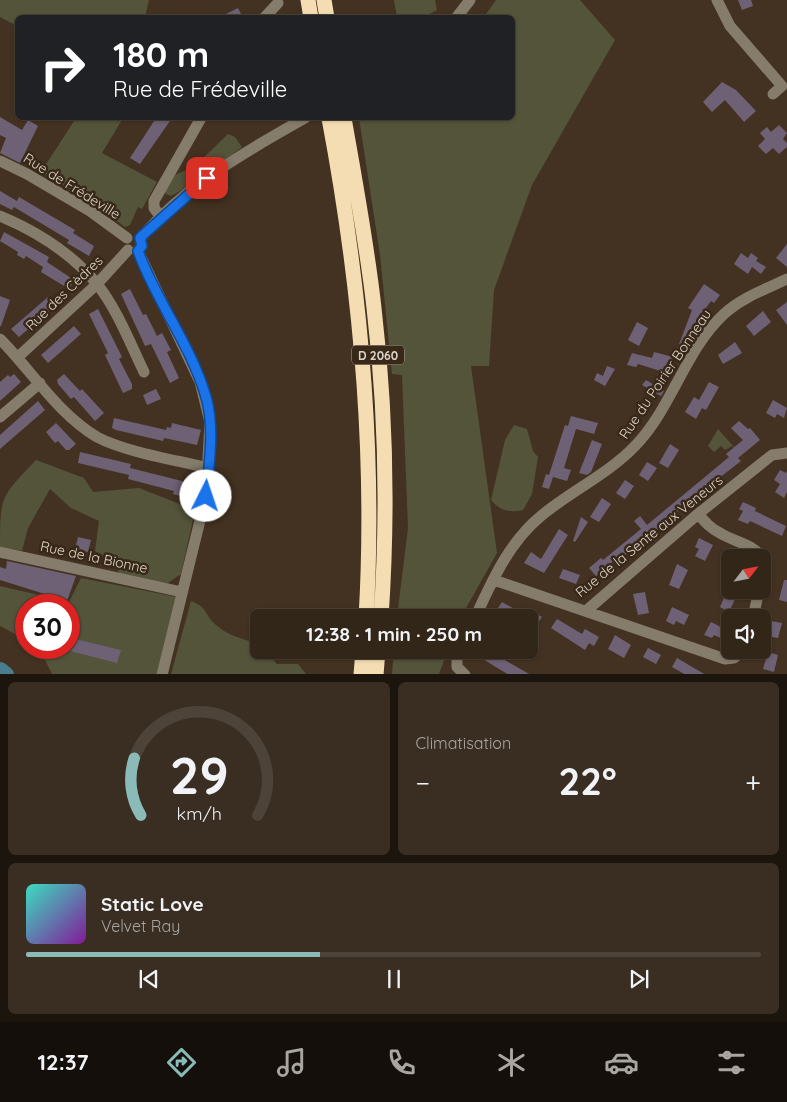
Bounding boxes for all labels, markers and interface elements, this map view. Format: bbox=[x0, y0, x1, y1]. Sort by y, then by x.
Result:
text: 180 m bbox=[113, 32, 209, 76]
icon: right bbox=[30, 35, 95, 100]
text: Rue de Frédeville bbox=[113, 75, 287, 103]
street label: Rue de Frédeville bbox=[20, 149, 124, 223]
pin bbox=[186, 157, 228, 199]
icon: arrive bbox=[193, 164, 221, 192]
street label: Rue des Cèdres bbox=[21, 252, 107, 334]
street label: Rue du Poirier Bonneau bbox=[615, 306, 715, 442]
road number: D 2060 bbox=[352, 346, 404, 364]
position arrow bbox=[179, 469, 231, 521]
street label: Rue de la Sente aux Veneurs bbox=[572, 471, 726, 601]
street label: Rue de la Bionne bbox=[39, 537, 149, 577]
north arrow bbox=[721, 549, 771, 599]
map controls bbox=[721, 549, 771, 659]
speed limit sign: 30 bbox=[15, 594, 80, 659]
button: sound bbox=[721, 609, 771, 659]
text: 12:38 · 1 min · 250 m bbox=[306, 622, 482, 646]
text: Climatisation bbox=[416, 733, 511, 753]
text: 29 bbox=[169, 742, 228, 807]
text: 22° bbox=[559, 757, 617, 805]
text: − bbox=[416, 765, 430, 800]
text: + bbox=[745, 765, 761, 800]
text: km/h bbox=[176, 802, 221, 824]
text: Static Love bbox=[101, 892, 204, 916]
text: Velvet Ray bbox=[101, 916, 180, 936]
icon: previous bbox=[135, 965, 163, 993]
icon: pause bbox=[380, 965, 408, 993]
icon: next bbox=[625, 965, 653, 993]
icon: directions bbox=[164, 1045, 199, 1080]
icon: music bbox=[274, 1045, 309, 1080]
icon: phone bbox=[384, 1045, 419, 1080]
icon: climate bbox=[494, 1045, 529, 1080]
icon: car bbox=[604, 1045, 639, 1080]
icon: filters bbox=[714, 1045, 749, 1080]
text: 12:37 bbox=[38, 1048, 89, 1076]

